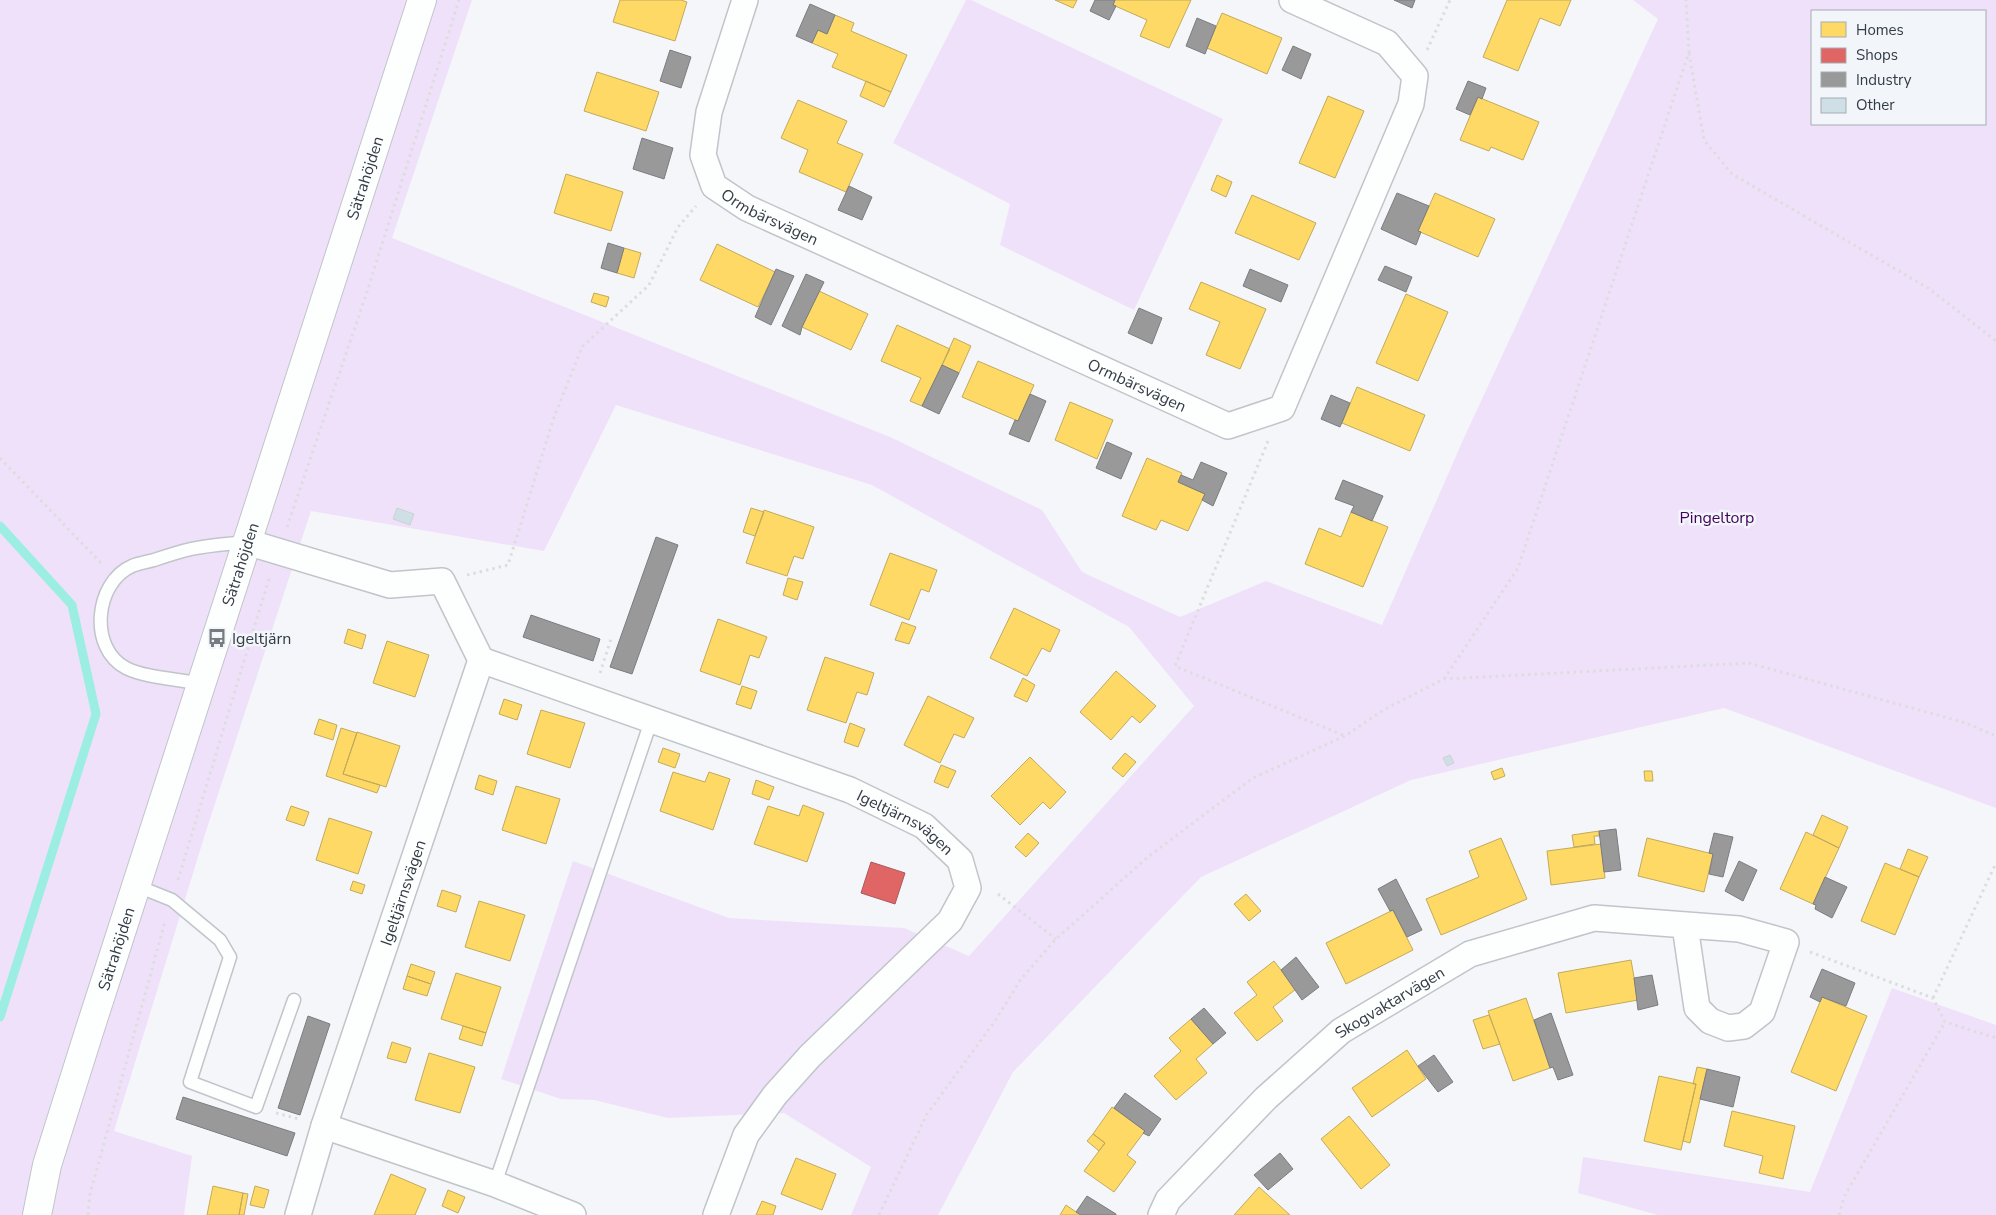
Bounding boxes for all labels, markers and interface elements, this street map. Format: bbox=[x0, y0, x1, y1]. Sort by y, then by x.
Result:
legend bbox=[1811, 10, 1986, 125]
text: Homes bbox=[1856, 20, 1904, 40]
text: Shops bbox=[1856, 45, 1898, 65]
text: Industry bbox=[1856, 70, 1912, 90]
text: Other bbox=[1856, 95, 1895, 115]
street label: Sätrahöjden bbox=[342, 133, 389, 223]
street label: Ormbärsvägen bbox=[716, 184, 822, 251]
street label: Ormbärsvägen bbox=[1084, 354, 1190, 418]
park label: Pingeltorp bbox=[1680, 507, 1754, 529]
street label: Sätrahöjden bbox=[217, 520, 265, 609]
bus stop icon: Igeltjärn bbox=[206, 627, 228, 649]
place label: Igeltjärn bbox=[232, 628, 291, 650]
street label: Igeltjärnsvägen bbox=[853, 785, 958, 860]
street label: Igeltjärnsvägen bbox=[376, 837, 432, 949]
street label: Sätrahöjden bbox=[93, 904, 141, 994]
street label: Skogvaktarvägen bbox=[1330, 962, 1449, 1044]

